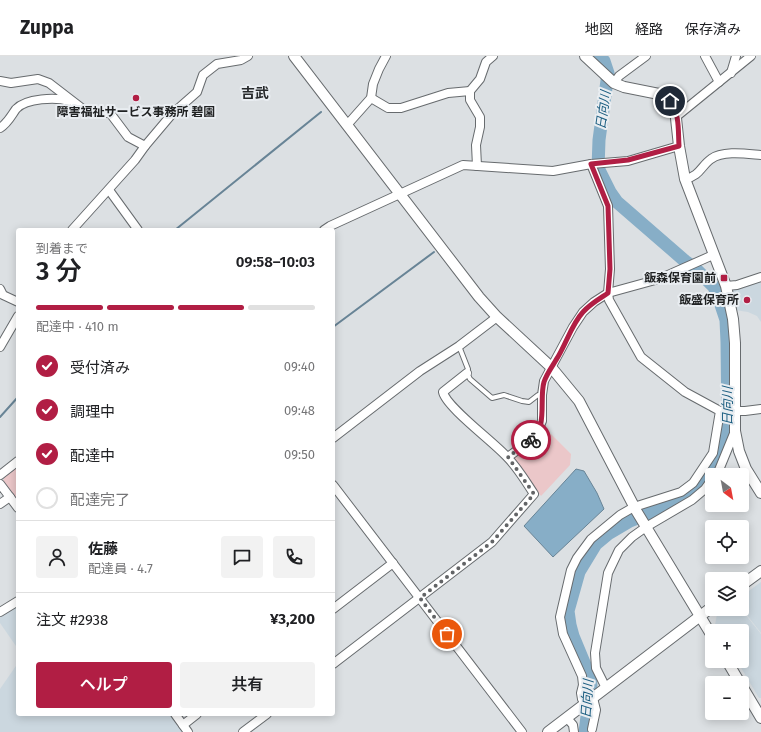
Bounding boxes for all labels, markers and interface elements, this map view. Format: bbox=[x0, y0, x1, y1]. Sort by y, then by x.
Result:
text: Zuppa bbox=[20, 16, 74, 39]
text: 地図 bbox=[585, 21, 613, 38]
text: 経路 bbox=[635, 21, 663, 38]
text: 保存済み bbox=[685, 21, 741, 38]
pin bbox=[653, 84, 687, 118]
district label: 吉武 bbox=[241, 85, 269, 102]
water label: 日向川 bbox=[593, 88, 613, 130]
icon: home bbox=[659, 90, 681, 112]
marker: 障害福祉サービス事務所 碧園 bbox=[131, 93, 141, 103]
place label: 障害福祉サービス事務所 碧園 bbox=[57, 105, 215, 119]
text: 到着まで bbox=[36, 241, 88, 256]
text: 09:58–10:03 bbox=[236, 253, 315, 271]
text: 3 分 bbox=[36, 256, 82, 287]
place label: 飯森保育園前 bbox=[644, 271, 716, 285]
marker: 飯森保育園前 bbox=[719, 273, 729, 283]
place label: 飯盛保育所 bbox=[679, 293, 739, 307]
marker: 飯盛保育所 bbox=[742, 295, 752, 305]
text: 配達中 · 410 m bbox=[36, 319, 119, 334]
icon: check bbox=[36, 355, 58, 377]
text: 受付済み bbox=[70, 359, 130, 377]
text: 09:40 bbox=[284, 359, 315, 374]
water label: 日向川 bbox=[720, 385, 735, 426]
icon: check bbox=[36, 399, 58, 421]
text: 調理中 bbox=[70, 403, 115, 421]
text: 09:48 bbox=[284, 403, 315, 418]
courier bbox=[511, 420, 551, 460]
icon: bike bbox=[520, 429, 542, 451]
icon: check bbox=[36, 443, 58, 465]
text: 配達中 bbox=[70, 447, 115, 465]
text: 09:50 bbox=[284, 447, 315, 462]
north arrow bbox=[705, 468, 749, 512]
map controls bbox=[705, 468, 749, 720]
text: 配達完了 bbox=[70, 491, 130, 509]
button: locate bbox=[705, 520, 749, 564]
button: person bbox=[36, 536, 78, 578]
button: chat bbox=[221, 536, 263, 578]
button: phone bbox=[273, 536, 315, 578]
text: 佐藤 bbox=[88, 540, 118, 558]
text: 配達員 · 4.7 bbox=[88, 561, 153, 576]
button: layers bbox=[705, 572, 749, 616]
text: ¥3,200 bbox=[270, 610, 315, 628]
text: 注文 #2938 bbox=[36, 611, 108, 629]
pin bbox=[430, 617, 464, 651]
icon: bag bbox=[436, 623, 458, 645]
button: + bbox=[705, 624, 749, 668]
button: ヘルプ bbox=[36, 662, 172, 708]
button: 共有 bbox=[180, 662, 315, 708]
button: − bbox=[705, 676, 749, 720]
water label: 日向川 bbox=[578, 677, 596, 719]

